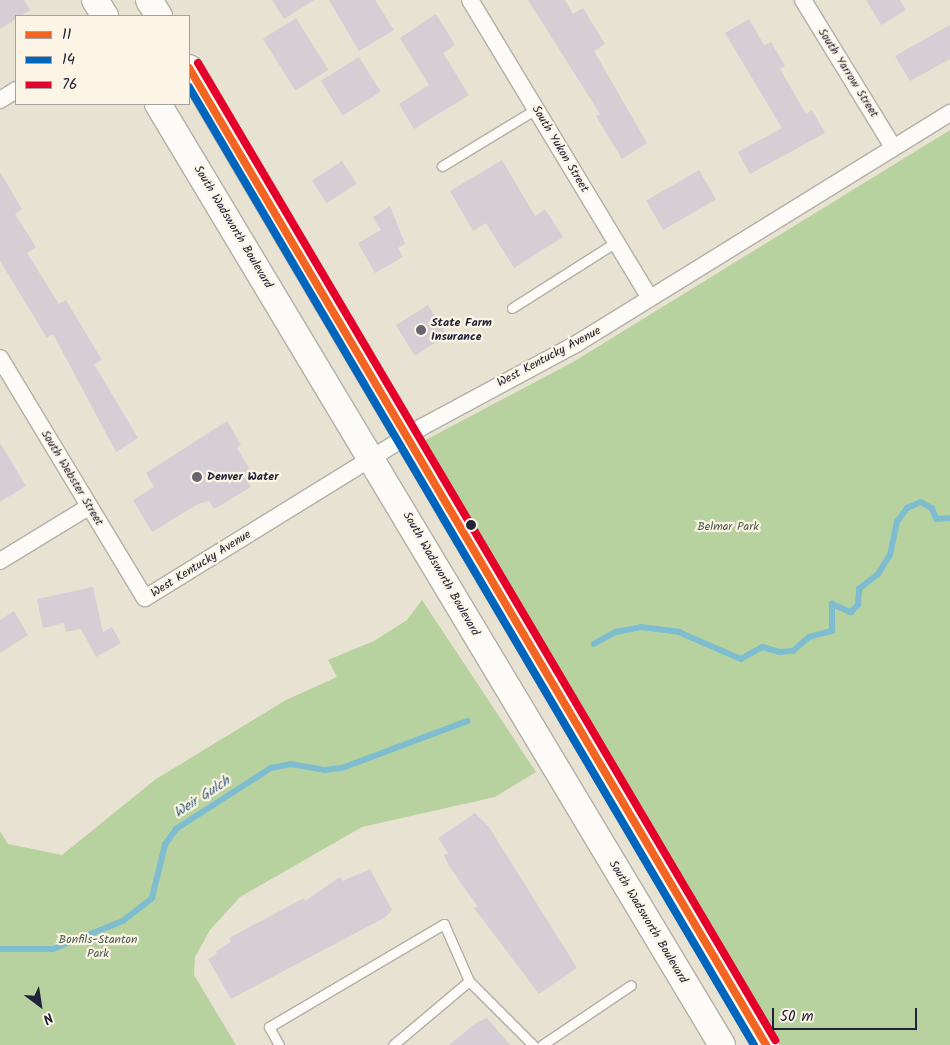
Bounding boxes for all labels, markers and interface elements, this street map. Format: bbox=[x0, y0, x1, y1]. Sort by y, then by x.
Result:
legend bbox=[15, 15, 190, 105]
text: 11 bbox=[62, 23, 71, 47]
street label: South Yarrow Street bbox=[815, 26, 881, 120]
text: 14 bbox=[62, 48, 75, 72]
text: 76 bbox=[62, 73, 77, 97]
street label: South Yukon Street bbox=[528, 103, 592, 195]
street label: South Wadsworth Boulevard bbox=[191, 163, 275, 291]
place label: State Farm Insurance bbox=[431, 316, 492, 344]
marker: State Farm Insurance bbox=[415, 324, 427, 336]
street label: West Kentucky Avenue bbox=[495, 324, 603, 390]
street label: South Webster Street bbox=[38, 428, 106, 528]
place label: Denver Water bbox=[207, 470, 279, 484]
marker: Denver Water bbox=[191, 471, 203, 483]
street label: South Wadsworth Boulevard bbox=[400, 509, 482, 639]
unlabelled marker bbox=[466, 520, 476, 530]
park label: Belmar Park bbox=[697, 520, 759, 534]
street label: West Kentucky Avenue bbox=[148, 527, 254, 601]
water label: Weir Gulch bbox=[171, 773, 233, 821]
street label: South Wadsworth Boulevard bbox=[606, 858, 690, 986]
park label: Bonfils-Stanton Park bbox=[59, 933, 137, 961]
north arrow bbox=[15, 980, 65, 1030]
scale bar bbox=[775, 998, 920, 1030]
text: 50 m bbox=[780, 1005, 814, 1029]
text: N bbox=[38, 1006, 57, 1030]

